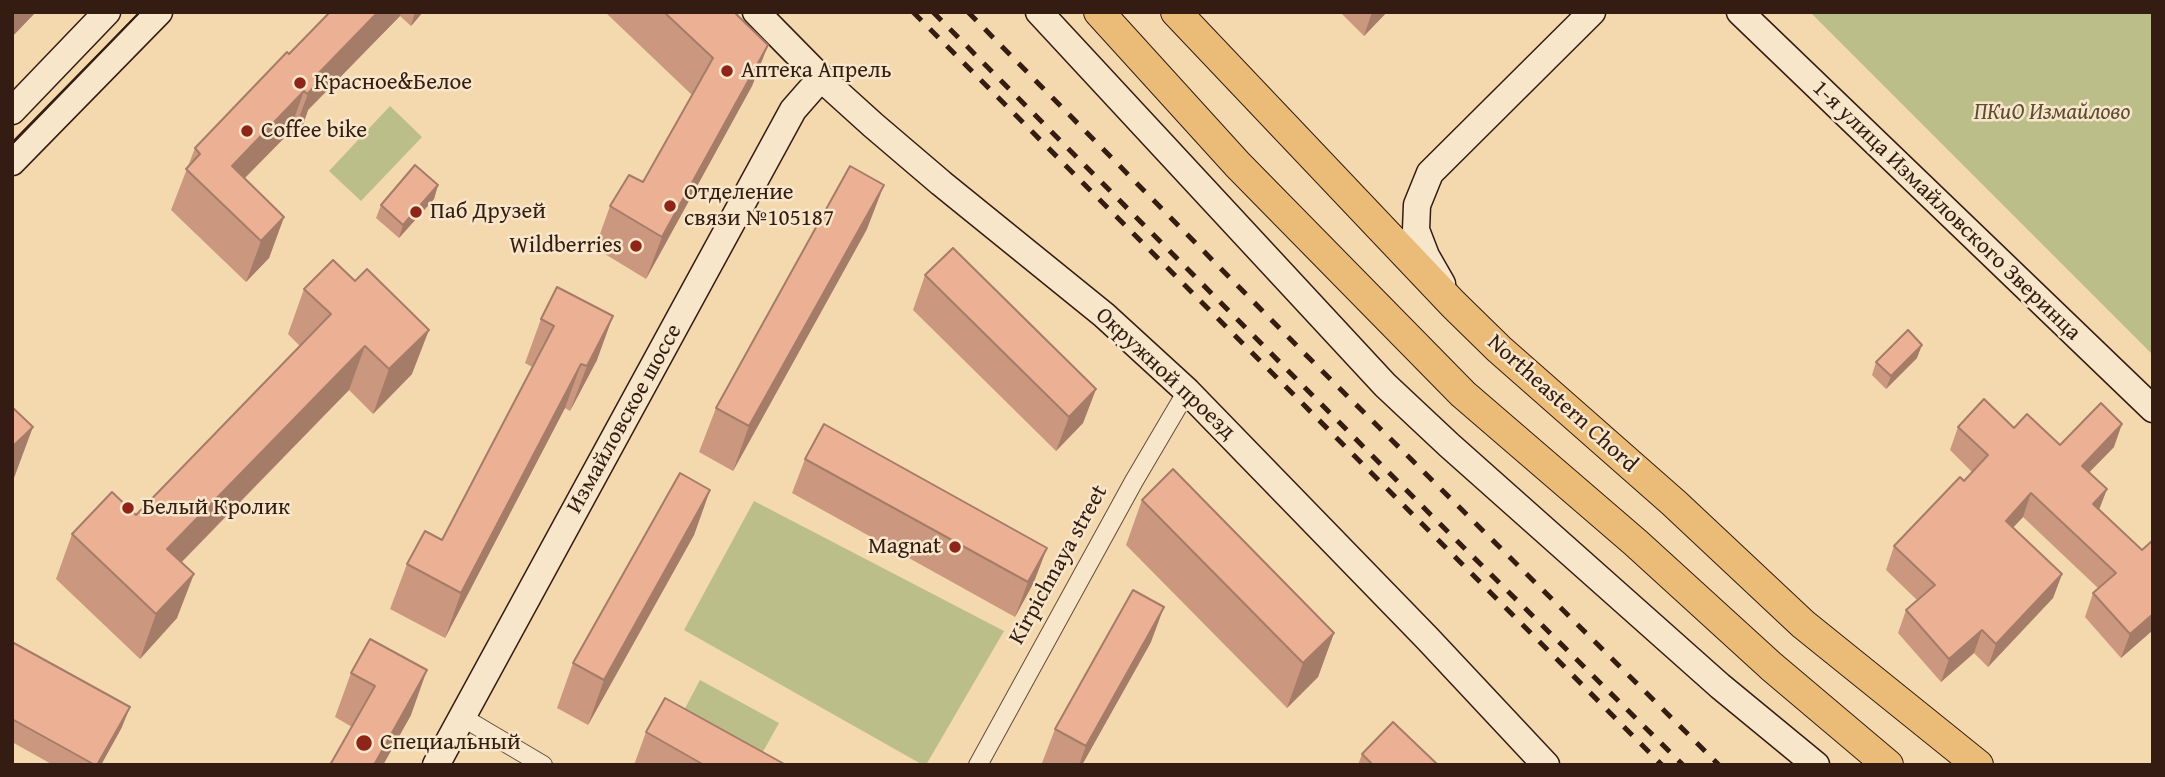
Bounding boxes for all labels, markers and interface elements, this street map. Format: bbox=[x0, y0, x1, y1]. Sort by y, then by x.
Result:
place label: Аптека Апрель bbox=[741, 57, 892, 85]
marker: Аптека Апрель bbox=[719, 63, 735, 79]
place label: Красное&Белое bbox=[314, 69, 472, 97]
marker: Красное&Белое bbox=[292, 75, 308, 91]
street label: 1-я улица Измайловского Зверинца bbox=[1806, 75, 2086, 347]
park label: ПКиО Измайлово bbox=[1974, 99, 2130, 127]
place label: Coffee bike bbox=[261, 117, 367, 145]
marker: Coffee bike bbox=[239, 123, 255, 139]
place label: Отделение связи №105187 bbox=[684, 179, 834, 233]
place label: Паб Друзей bbox=[430, 198, 546, 226]
marker: Отделение связи №105187 bbox=[662, 198, 678, 214]
marker: Паб Друзей bbox=[408, 204, 424, 220]
place label: Wildberries bbox=[509, 232, 622, 260]
marker: Wildberries bbox=[628, 238, 644, 254]
street label: Окружной проезд bbox=[1089, 302, 1241, 446]
street label: Измайловское шоссе bbox=[561, 319, 689, 519]
street label: Northeastern Chord bbox=[1481, 329, 1643, 479]
street label: Kirpichnaya street bbox=[1004, 480, 1114, 650]
place label: Белый Кролик bbox=[142, 494, 290, 522]
marker: Белый Кролик bbox=[120, 500, 136, 516]
place label: Magnat bbox=[868, 533, 941, 561]
marker: Magnat bbox=[947, 539, 963, 555]
place label: Специальный bbox=[380, 729, 521, 757]
marker: Специальный bbox=[354, 733, 374, 753]

